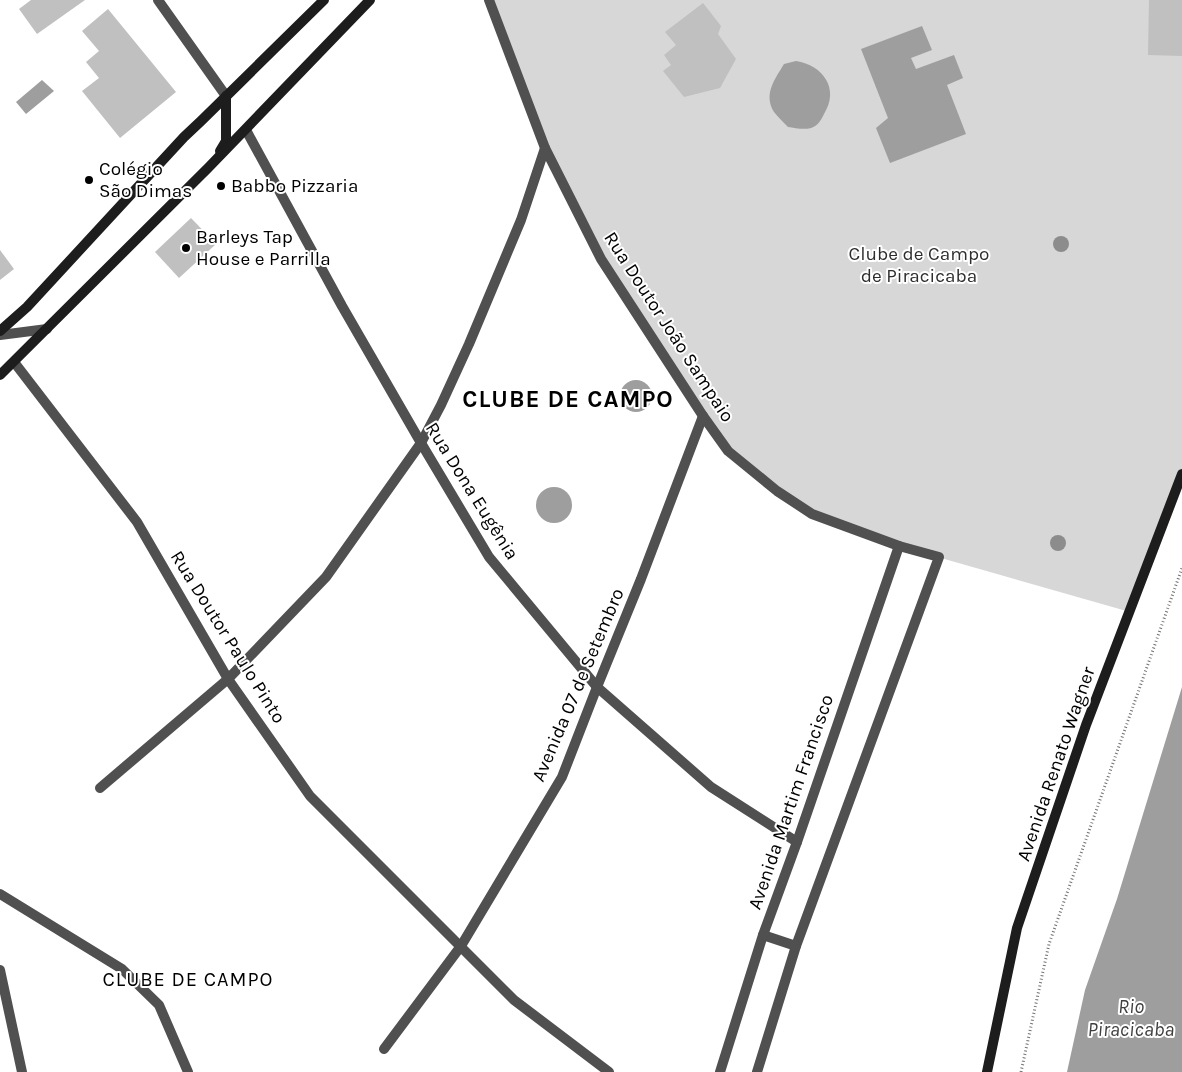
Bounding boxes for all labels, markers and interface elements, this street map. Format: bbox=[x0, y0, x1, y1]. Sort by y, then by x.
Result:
place label: Colégio São Dimas bbox=[99, 158, 192, 202]
marker: Colégio São Dimas bbox=[83, 174, 95, 186]
place label: Babbo Pizzaria bbox=[231, 175, 358, 197]
marker: Babbo Pizzaria bbox=[215, 180, 227, 192]
place label: Barleys Tap House e Parrilla bbox=[196, 226, 331, 270]
street label: Rua Doutor João Sampaio bbox=[599, 228, 739, 426]
marker: Barleys Tap House e Parrilla bbox=[180, 242, 192, 254]
park label: Clube de Campo de Piracicaba bbox=[849, 243, 989, 287]
district label: CLUBE DE CAMPO bbox=[462, 385, 674, 413]
street label: Rua Dona Eugênia bbox=[421, 418, 523, 564]
street label: Rua Doutor Paulo Pinto bbox=[166, 547, 290, 727]
street label: Avenida 07 de Setembro bbox=[527, 585, 629, 785]
street label: Avenida Renato Wagner bbox=[1012, 664, 1100, 864]
street label: Avenida Martim Francisco bbox=[744, 692, 838, 912]
district label: CLUBE DE CAMPO bbox=[103, 968, 273, 991]
water label: Rio Piracicaba bbox=[1088, 995, 1174, 1041]

